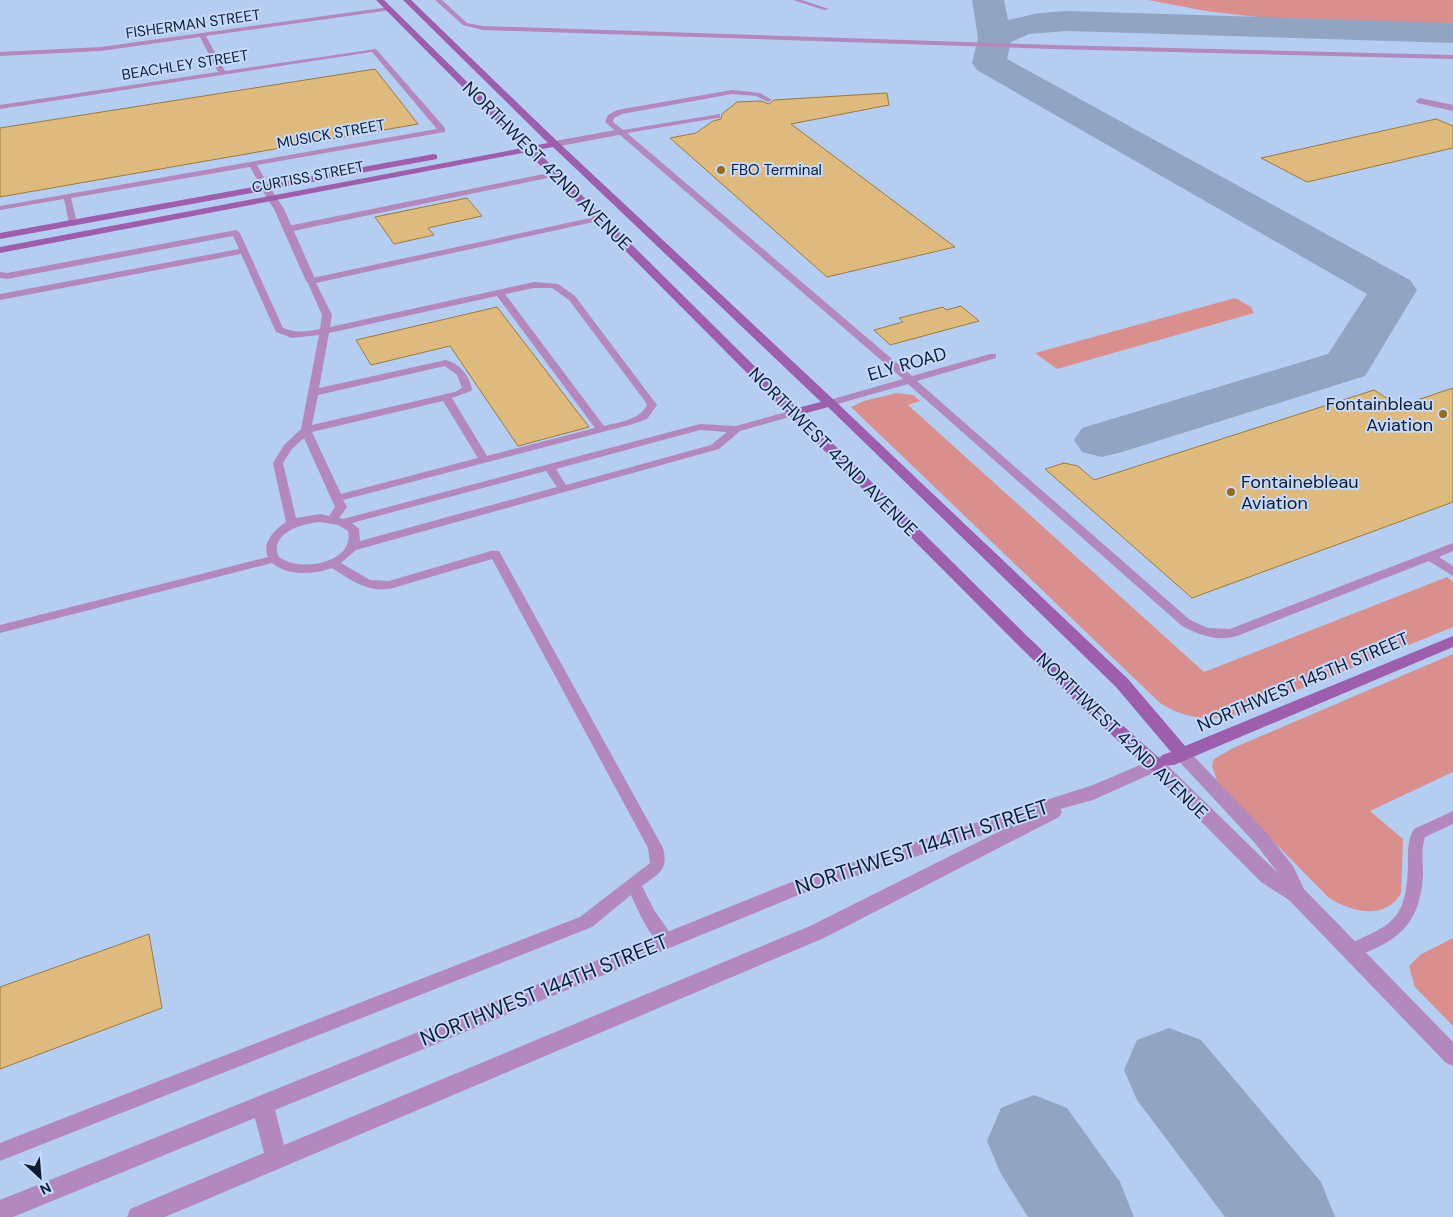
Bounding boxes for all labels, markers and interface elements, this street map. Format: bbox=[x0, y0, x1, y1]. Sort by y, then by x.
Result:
street label: FISHERMAN STREET bbox=[124, 5, 262, 43]
street label: BEACHLEY STREET bbox=[120, 45, 250, 85]
street label: NORTHWEST 42ND AVENUE bbox=[457, 76, 637, 256]
street label: MUSICK STREET bbox=[275, 115, 387, 153]
street label: CURTISS STREET bbox=[250, 156, 366, 198]
place label: FBO Terminal bbox=[731, 160, 822, 180]
marker: FBO Terminal bbox=[715, 164, 727, 176]
street label: ELY ROAD bbox=[865, 341, 949, 387]
street label: NORTHWEST 42ND AVENUE bbox=[743, 362, 923, 542]
place label: Fontainbleau Aviation bbox=[1326, 392, 1433, 437]
marker: Fontainbleau Aviation bbox=[1437, 408, 1449, 420]
place label: Fontainebleau Aviation bbox=[1241, 470, 1359, 515]
marker: Fontainebleau Aviation bbox=[1225, 486, 1237, 498]
street label: NORTHWEST 145TH STREET bbox=[1193, 626, 1413, 738]
street label: NORTHWEST 42ND AVENUE bbox=[1031, 648, 1213, 824]
street label: NORTHWEST 144TH STREET bbox=[792, 793, 1053, 901]
street label: NORTHWEST 144TH STREET bbox=[416, 927, 672, 1053]
north arrow bbox=[15, 1152, 65, 1202]
text: N bbox=[37, 1178, 54, 1199]

